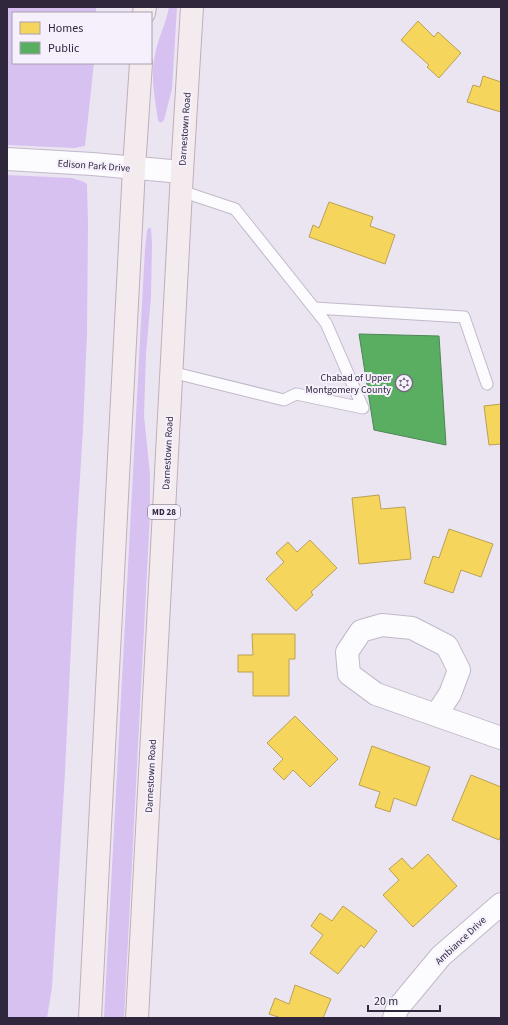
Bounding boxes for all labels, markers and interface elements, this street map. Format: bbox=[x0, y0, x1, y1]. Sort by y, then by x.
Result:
legend bbox=[12, 12, 152, 64]
text: Homes bbox=[48, 20, 83, 37]
text: Public bbox=[48, 40, 80, 57]
street label: Darnestown Road bbox=[175, 92, 195, 166]
street label: Edison Park Drive bbox=[57, 156, 131, 176]
place label: Chabad of Upper Montgomery County bbox=[306, 371, 392, 397]
synagogue icon: Chabad of Upper Montgomery County bbox=[394, 373, 414, 393]
street label: Darnestown Road bbox=[159, 416, 177, 490]
road number: MD 28 bbox=[148, 505, 180, 519]
street label: Darnestown Road bbox=[142, 739, 160, 813]
street label: Ambiance Drive bbox=[432, 913, 489, 968]
scale bar bbox=[368, 987, 440, 1013]
text: 20 m bbox=[374, 993, 398, 1010]

